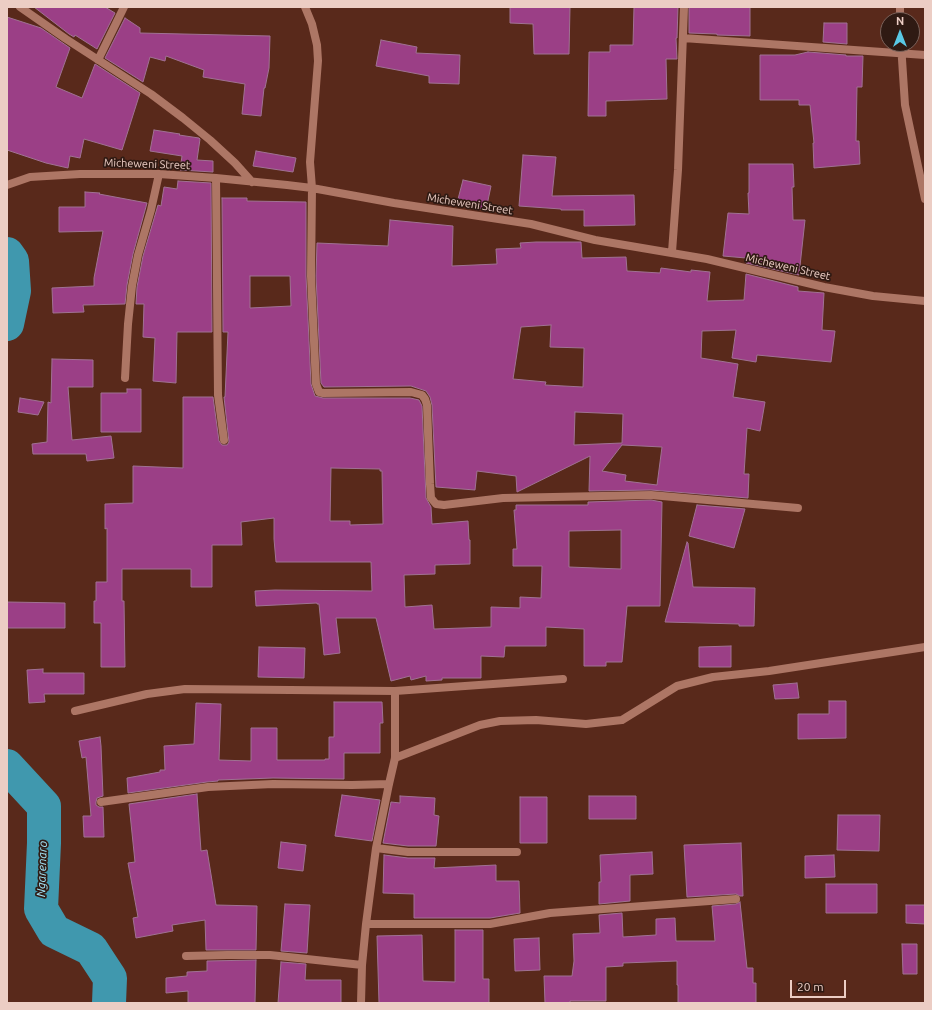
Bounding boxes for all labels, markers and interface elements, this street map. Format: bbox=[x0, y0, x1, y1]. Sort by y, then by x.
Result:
north arrow bbox=[880, 12, 920, 52]
text: N bbox=[896, 15, 904, 27]
street label: Micheweni Street bbox=[104, 156, 190, 172]
street label: Micheweni Street bbox=[426, 191, 514, 217]
street label: Micheweni Street bbox=[744, 251, 832, 283]
water label: Ngarenaro bbox=[34, 841, 50, 897]
scale bar bbox=[792, 972, 848, 998]
text: 20 m bbox=[797, 980, 824, 993]

